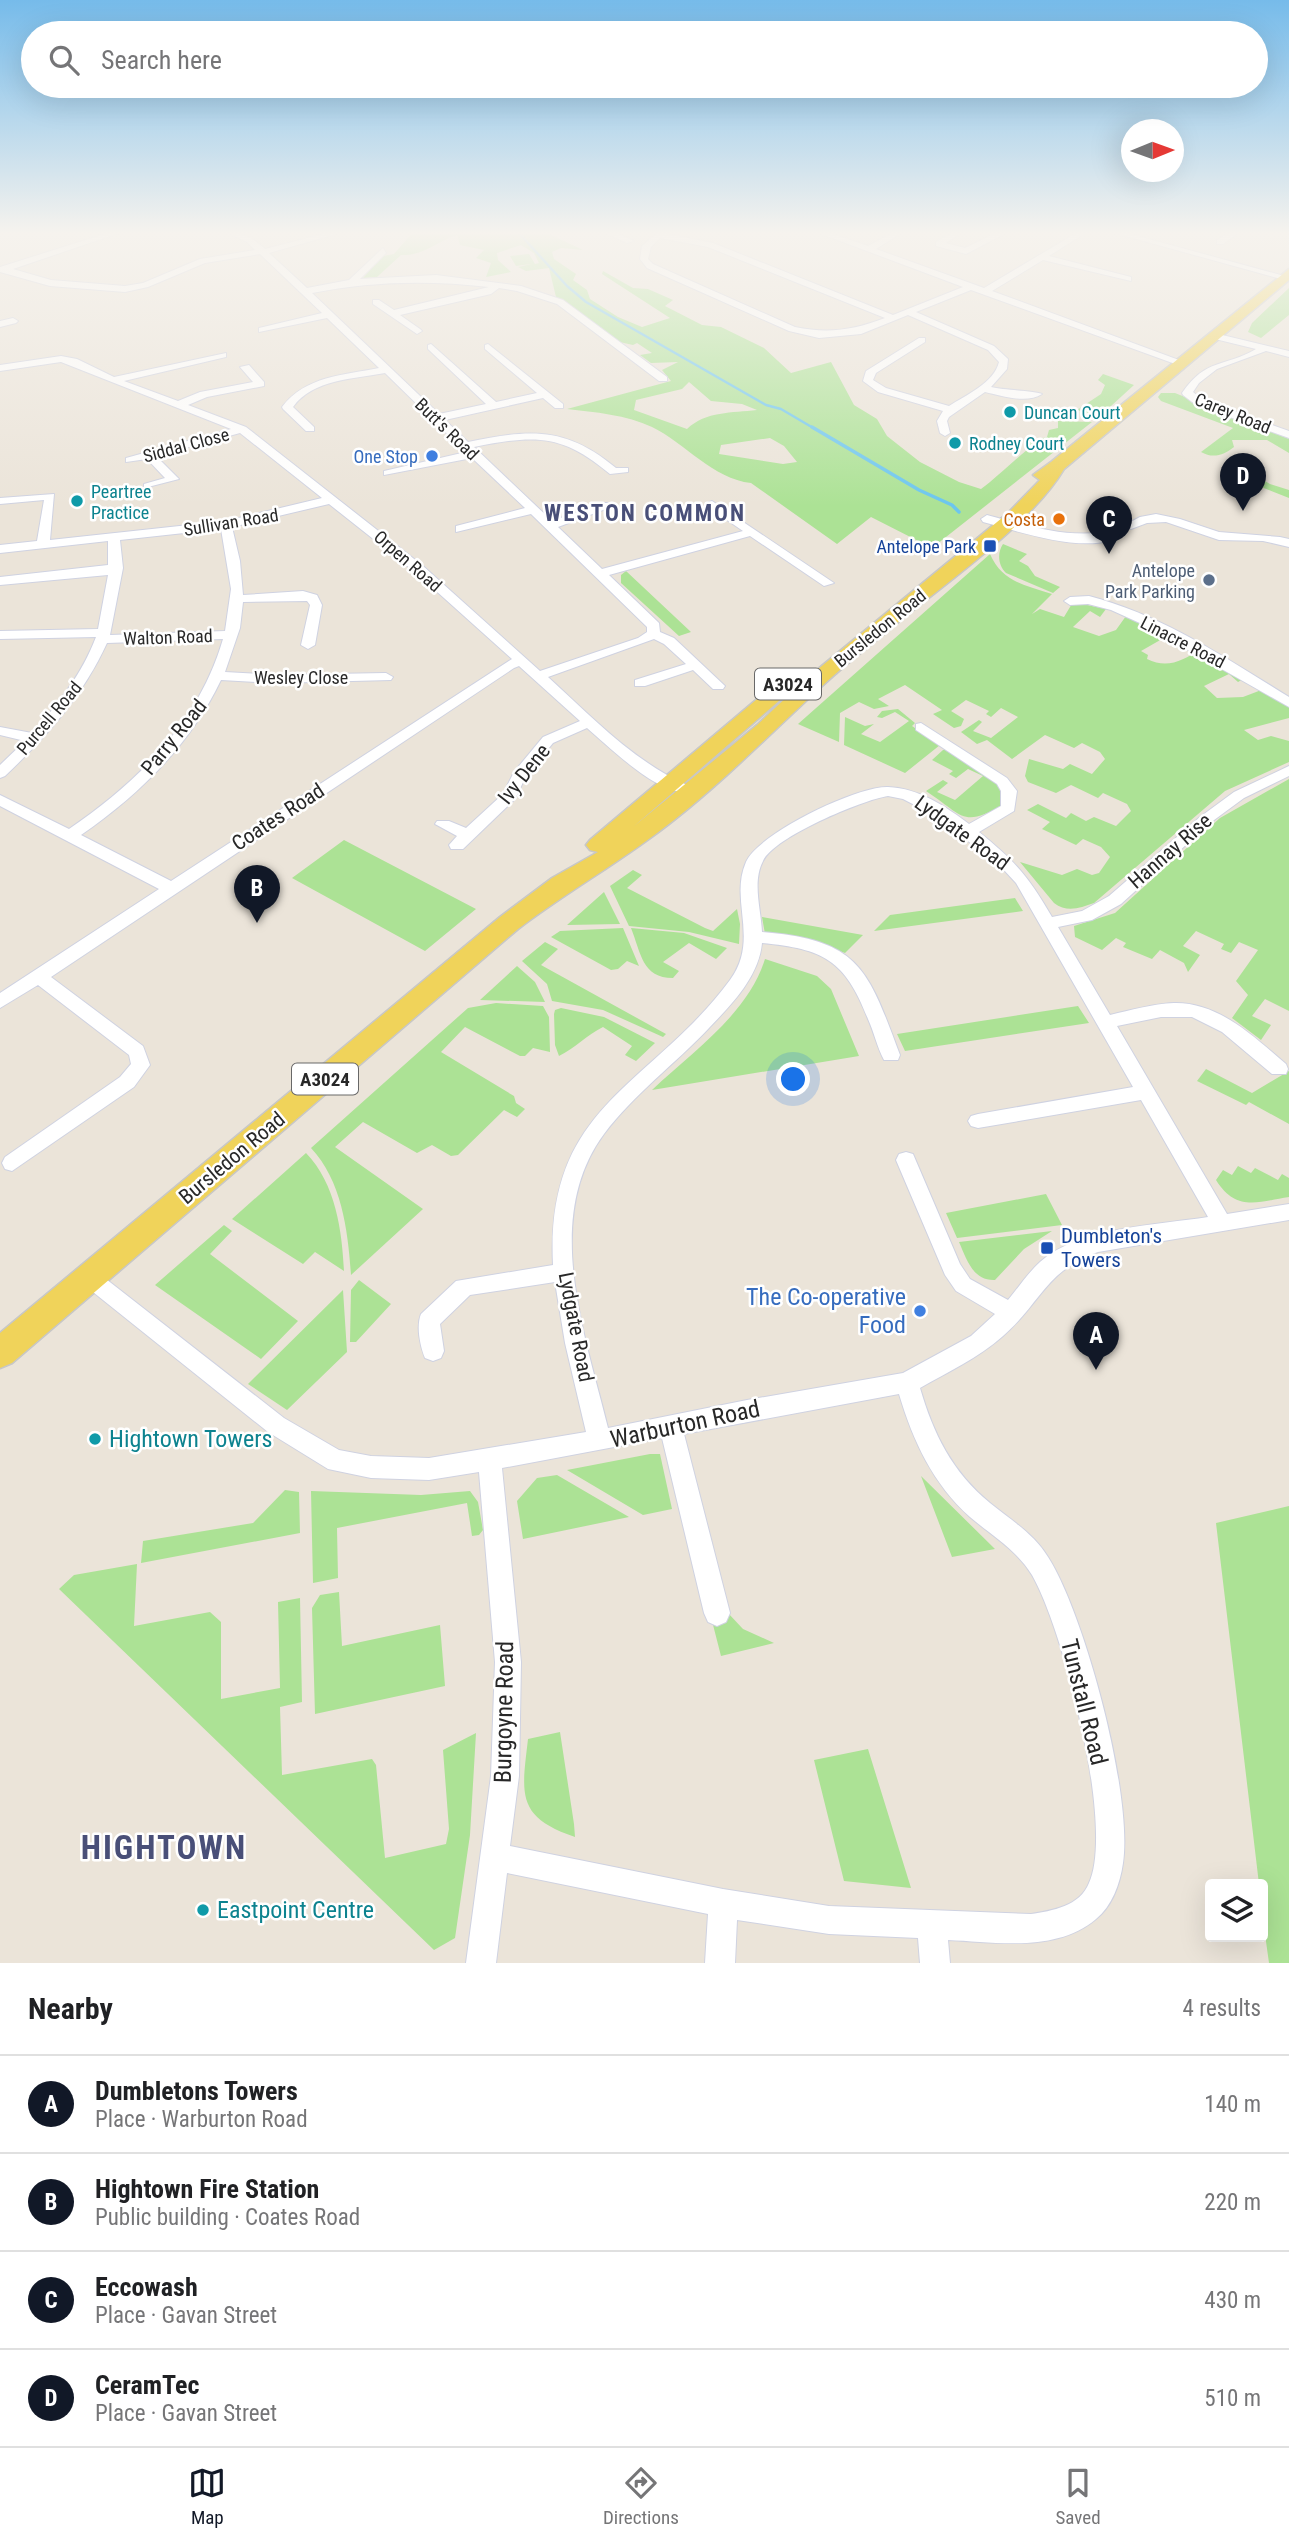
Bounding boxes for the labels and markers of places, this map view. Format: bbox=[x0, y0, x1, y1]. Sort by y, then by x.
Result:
place label: Duncan Court bbox=[1024, 402, 1121, 423]
marker: Duncan Court bbox=[1002, 404, 1018, 420]
place label: Rodney Court bbox=[969, 433, 1064, 454]
marker: Rodney Court bbox=[947, 435, 963, 451]
place label: One Stop bbox=[353, 446, 418, 467]
marker: One Stop bbox=[424, 448, 440, 464]
pin: D bbox=[1220, 453, 1266, 511]
place label: Peartree Practice bbox=[91, 481, 151, 523]
marker: Peartree Practice bbox=[69, 493, 85, 509]
pin: C bbox=[1086, 496, 1132, 554]
place label: Costa bbox=[1004, 509, 1045, 530]
marker: Costa bbox=[1051, 511, 1067, 527]
place label: Antelope Park bbox=[876, 536, 976, 557]
marker: Antelope Park bbox=[982, 538, 998, 554]
place label: Antelope Park Parking bbox=[1105, 560, 1195, 602]
marker: Antelope Park Parking bbox=[1201, 572, 1217, 588]
pin: B bbox=[234, 865, 280, 923]
place label: Dumbleton's Towers bbox=[1061, 1224, 1162, 1272]
marker: Dumbleton's Towers bbox=[1039, 1240, 1055, 1256]
place label: The Co-operative Food bbox=[746, 1283, 906, 1339]
marker: The Co-operative Food bbox=[912, 1303, 928, 1319]
pin: A bbox=[1073, 1312, 1119, 1370]
place label: Hightown Towers bbox=[109, 1425, 272, 1453]
marker: Hightown Towers bbox=[87, 1431, 103, 1447]
place label: Eastpoint Centre bbox=[217, 1896, 374, 1924]
marker: Eastpoint Centre bbox=[195, 1902, 211, 1918]

